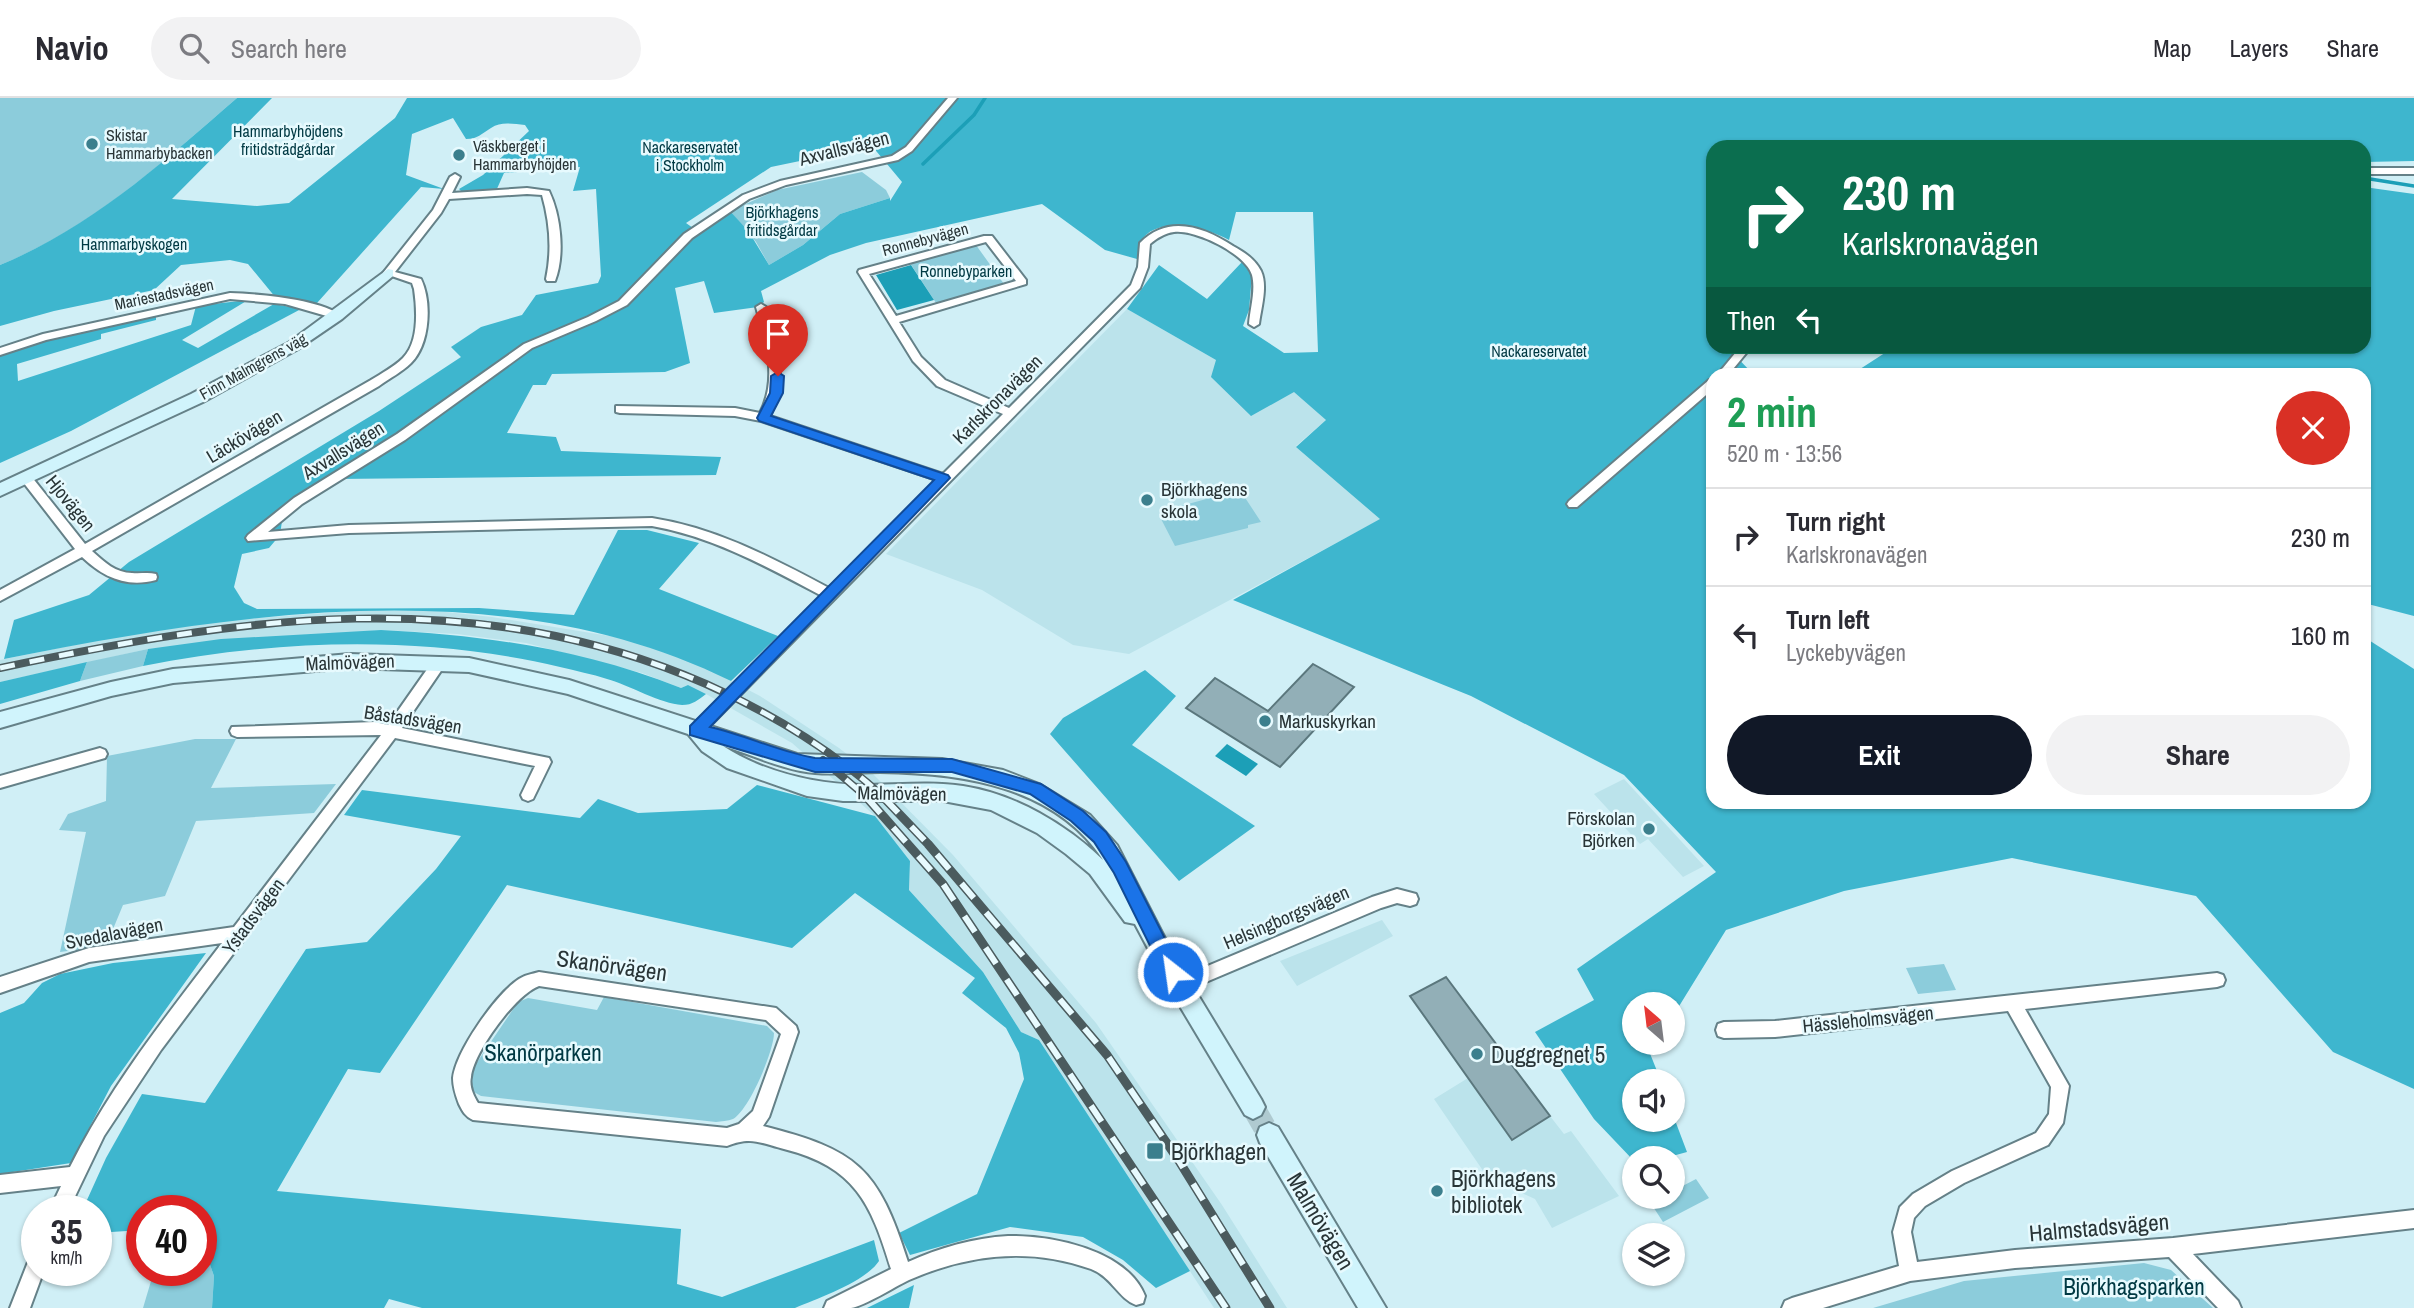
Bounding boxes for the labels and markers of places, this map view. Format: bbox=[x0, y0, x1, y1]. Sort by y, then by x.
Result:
place label: Skistar Hammarbybacken bbox=[106, 124, 212, 164]
place label: Väskberget i Hammarbyhöjden bbox=[473, 135, 577, 175]
marker: Skistar Hammarbybacken bbox=[84, 136, 100, 152]
marker: Väskberget i Hammarbyhöjden bbox=[451, 147, 467, 163]
pin bbox=[748, 304, 808, 376]
place label: Björkhagens skola bbox=[1161, 476, 1248, 524]
marker: Björkhagens skola bbox=[1139, 492, 1155, 508]
place label: Markuskyrkan bbox=[1279, 708, 1376, 734]
marker: Markuskyrkan bbox=[1257, 713, 1273, 729]
place label: Förskolan Björken bbox=[1567, 805, 1635, 853]
marker: Förskolan Björken bbox=[1641, 821, 1657, 837]
place label: Duggregnet 5 bbox=[1491, 1039, 1605, 1070]
marker: Duggregnet 5 bbox=[1469, 1046, 1485, 1062]
place label: Björkhagen bbox=[1171, 1136, 1266, 1167]
marker: Björkhagen bbox=[1145, 1141, 1165, 1161]
place label: Björkhagens bibliotek bbox=[1451, 1163, 1556, 1220]
marker: Björkhagens bibliotek bbox=[1429, 1183, 1445, 1199]

